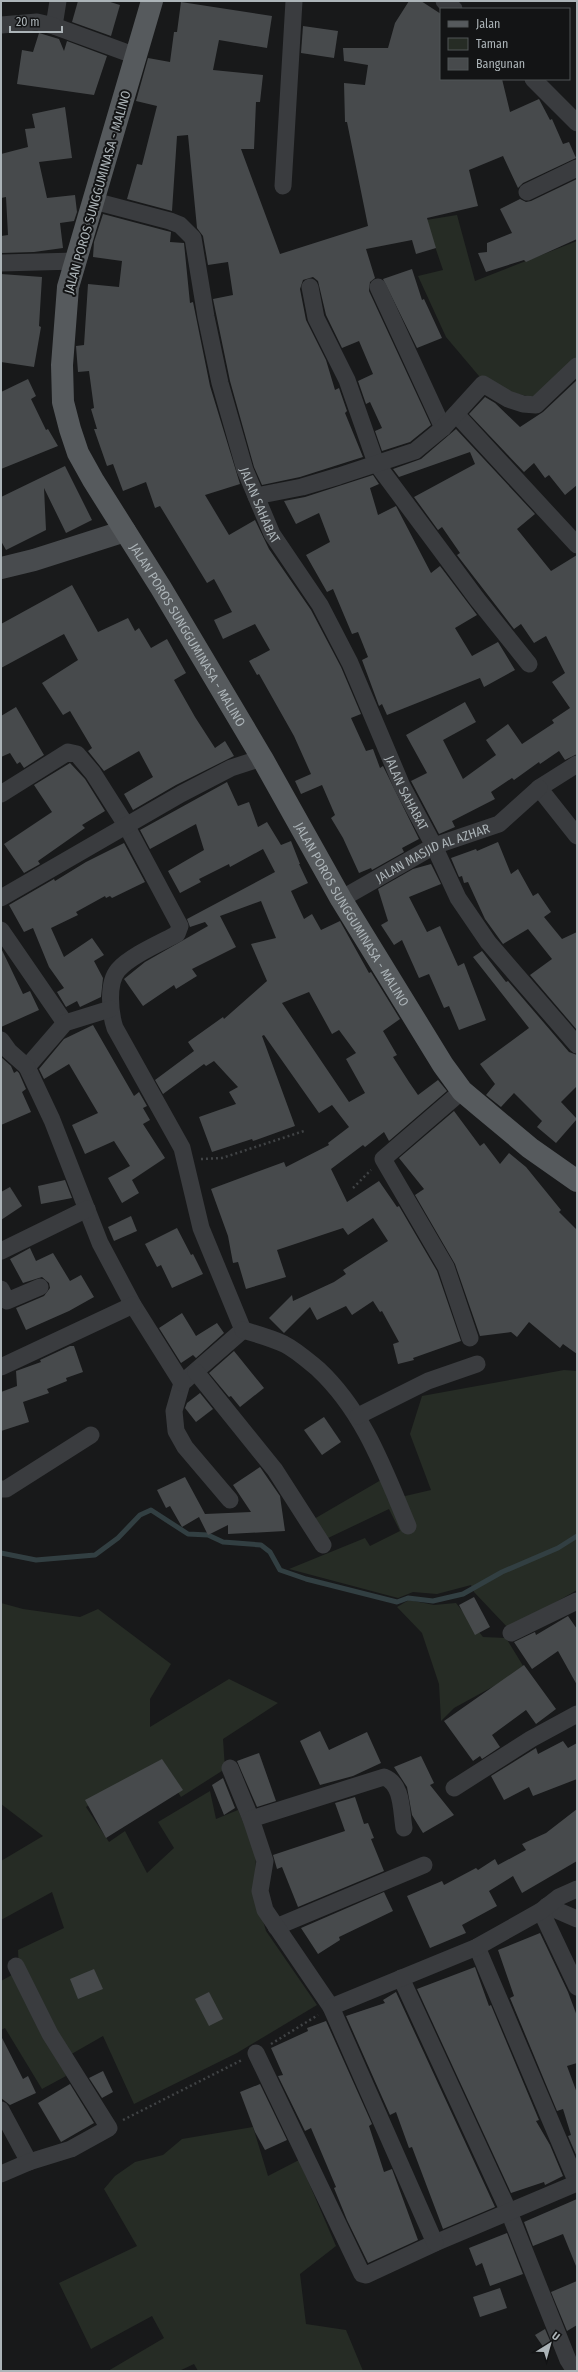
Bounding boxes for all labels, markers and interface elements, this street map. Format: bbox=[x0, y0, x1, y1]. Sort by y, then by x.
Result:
scale bar bbox=[10, 8, 62, 34]
legend bbox=[440, 8, 570, 80]
text: 20 m bbox=[16, 15, 40, 29]
text: Jalan bbox=[476, 17, 500, 31]
text: Taman bbox=[476, 37, 508, 51]
text: Bangunan bbox=[476, 57, 525, 71]
street label: JALAN POROS SUNGGUMINASA - MALINO bbox=[61, 89, 134, 296]
street label: JALAN SAHABAT bbox=[237, 466, 283, 546]
street label: JALAN POROS SUNGGUMINASA - MALINO bbox=[127, 541, 249, 729]
street label: JALAN SAHABAT bbox=[382, 753, 431, 833]
street label: JALAN POROS SUNGGUMINASA - MALINO bbox=[292, 820, 412, 1009]
street label: JALAN MASJID AL AZHAR bbox=[373, 821, 492, 886]
north arrow bbox=[530, 2324, 570, 2364]
text: U bbox=[549, 2329, 562, 2344]

